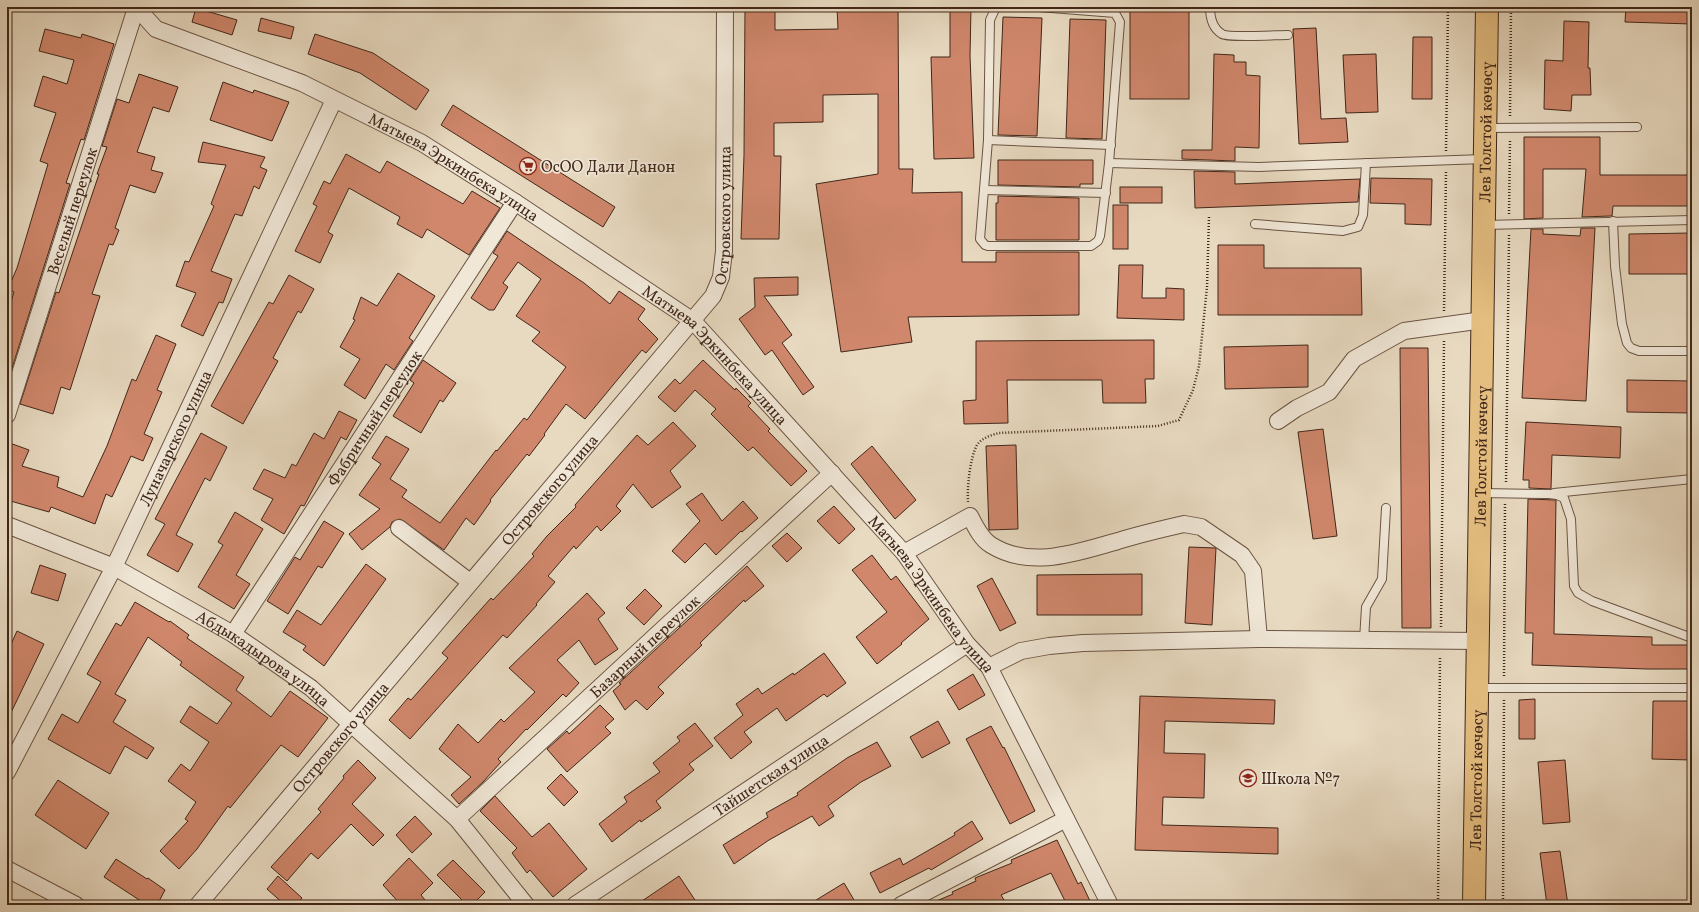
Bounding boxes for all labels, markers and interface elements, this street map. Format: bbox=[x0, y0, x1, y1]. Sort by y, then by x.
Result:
street label: Лев Толстой көчөсү bbox=[1475, 61, 1499, 203]
street label: Матыева Эркинбека улица bbox=[364, 109, 542, 228]
street label: Веселый переулок bbox=[43, 145, 104, 278]
street label: Островского улица bbox=[710, 146, 737, 289]
supermarket icon: ОсОО Дали Данон bbox=[518, 156, 538, 176]
place label: ОсОО Дали Данон bbox=[541, 157, 676, 179]
street label: Матыева Эркинбека улица bbox=[637, 281, 792, 431]
street label: Фабричный переулок bbox=[323, 346, 428, 491]
street label: Луначарского улица bbox=[135, 367, 218, 510]
street label: Лев Толстой көчөсү bbox=[1470, 385, 1495, 527]
street label: Островского улица bbox=[497, 431, 604, 551]
street label: Матыева Эркинбека улица bbox=[862, 511, 999, 677]
street label: Базарный переулок bbox=[586, 591, 706, 704]
street label: Абдыкадырова улица bbox=[191, 606, 334, 713]
street label: Островского улица bbox=[288, 678, 395, 799]
street label: Лев Толстой көчөсү bbox=[1466, 709, 1490, 851]
street label: Тайшетская улица bbox=[710, 730, 834, 823]
school or university icon: Школа №7 bbox=[1238, 768, 1258, 788]
place label: Школа №7 bbox=[1261, 769, 1341, 791]

